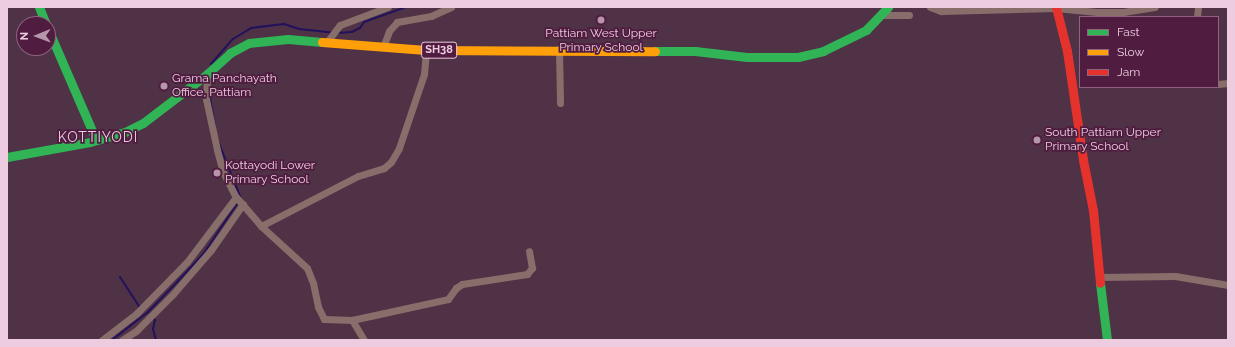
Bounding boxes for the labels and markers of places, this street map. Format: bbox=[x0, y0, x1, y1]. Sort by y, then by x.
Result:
marker: Pattiam West Upper Primary School bbox=[596, 15, 606, 25]
place label: Pattiam West Upper Primary School bbox=[545, 27, 657, 55]
place label: Grama Panchayath Office, Pattiam bbox=[172, 72, 277, 100]
marker: Grama Panchayath Office, Pattiam bbox=[159, 81, 169, 91]
place label: South Pattiam Upper Primary School bbox=[1045, 126, 1161, 154]
marker: South Pattiam Upper Primary School bbox=[1032, 135, 1042, 145]
place label: Kottayodi Lower Primary School bbox=[225, 159, 315, 187]
marker: Kottayodi Lower Primary School bbox=[212, 168, 222, 178]

